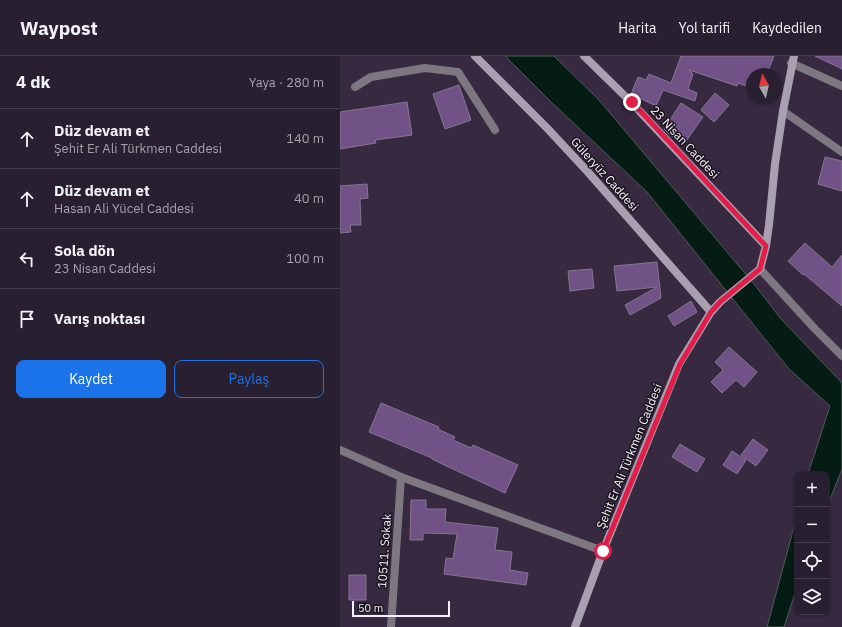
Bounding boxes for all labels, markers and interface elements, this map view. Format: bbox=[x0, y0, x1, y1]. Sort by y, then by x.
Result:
text: Waypost bbox=[20, 16, 98, 40]
text: Harita bbox=[618, 19, 657, 37]
text: Yol tarifi bbox=[679, 19, 730, 37]
text: Kaydedilen bbox=[752, 19, 822, 37]
north arrow bbox=[746, 68, 782, 104]
text: 4 dk bbox=[16, 71, 50, 93]
text: Yaya · 280 m bbox=[249, 74, 324, 91]
route end bbox=[623, 93, 641, 111]
street label: 23 Nisan Caddesi bbox=[648, 103, 722, 181]
text: Düz devam et bbox=[54, 121, 150, 140]
icon: ahead bbox=[16, 128, 38, 150]
text: 140 m bbox=[286, 130, 324, 147]
street label: Güleryüz Caddesi bbox=[568, 134, 642, 214]
text: Şehit Er Ali Türkmen Caddesi bbox=[54, 140, 222, 157]
text: Düz devam et bbox=[54, 181, 150, 200]
icon: ahead bbox=[16, 188, 38, 210]
text: 40 m bbox=[294, 190, 324, 207]
text: Hasan Ali Yücel Caddesi bbox=[54, 200, 194, 217]
text: Sola dön bbox=[54, 241, 115, 260]
icon: left bbox=[16, 248, 38, 270]
text: 100 m bbox=[286, 250, 324, 267]
text: 23 Nisan Caddesi bbox=[54, 260, 156, 277]
icon: arrive bbox=[16, 308, 38, 330]
text: Varış noktası bbox=[54, 309, 145, 328]
button: Kaydet bbox=[16, 360, 166, 398]
button: Paylaş bbox=[174, 360, 324, 398]
street label: Şehit Er Ali Türkmen Caddesi bbox=[593, 381, 665, 531]
map controls bbox=[794, 471, 830, 615]
button: + bbox=[794, 471, 830, 507]
button: − bbox=[794, 507, 830, 543]
street label: 10511. Sokak bbox=[374, 513, 394, 589]
route start bbox=[594, 542, 612, 560]
button: locate bbox=[794, 543, 830, 579]
button: layers bbox=[794, 579, 830, 615]
scale bar bbox=[352, 599, 450, 618]
text: 50 m bbox=[358, 601, 383, 615]

